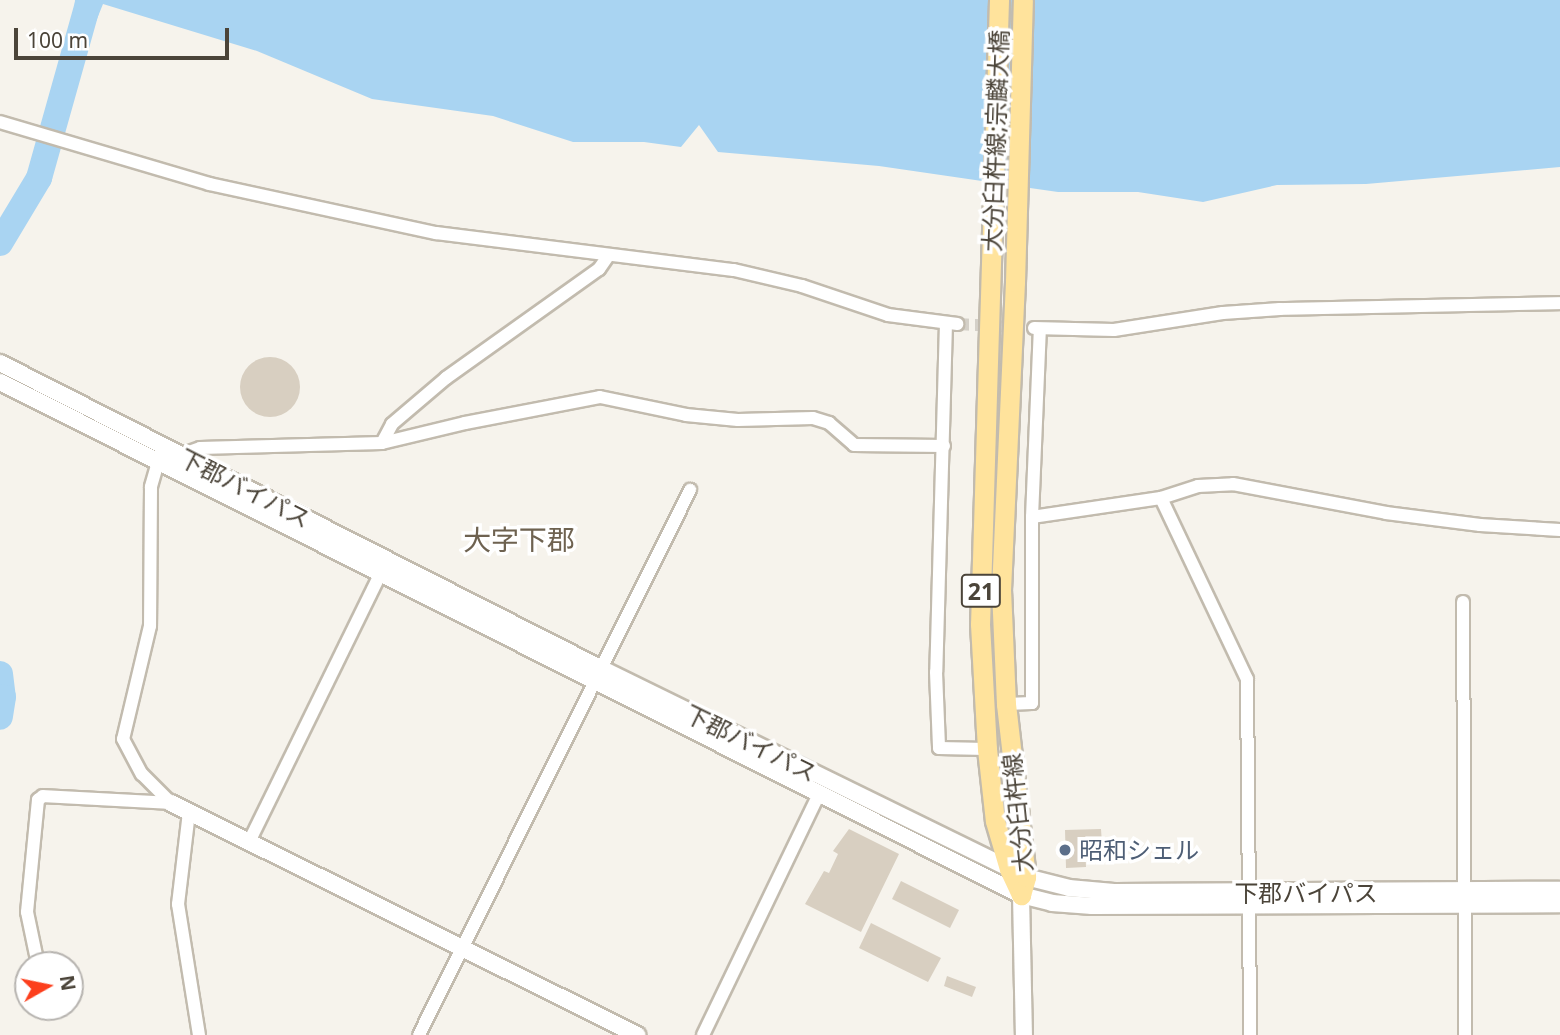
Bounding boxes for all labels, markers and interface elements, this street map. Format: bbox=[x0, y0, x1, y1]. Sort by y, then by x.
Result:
scale bar bbox=[18, 14, 233, 58]
text: 100 m bbox=[27, 26, 88, 54]
street label: 大分臼杵線;宗麟大橋 bbox=[977, 29, 1013, 253]
street label: 下郡バイパス bbox=[174, 442, 316, 534]
district label: 大字下郡 bbox=[463, 522, 575, 556]
road number: 21 bbox=[960, 572, 1002, 610]
street label: 下郡バイパス bbox=[680, 698, 822, 788]
street label: 大分臼杵線 bbox=[996, 752, 1038, 874]
place label: 昭和シェル bbox=[1079, 836, 1199, 864]
marker: 昭和シェル bbox=[1057, 842, 1073, 858]
street label: 下郡バイパス bbox=[1234, 879, 1378, 907]
north arrow bbox=[14, 951, 84, 1021]
text: N bbox=[54, 973, 82, 993]

